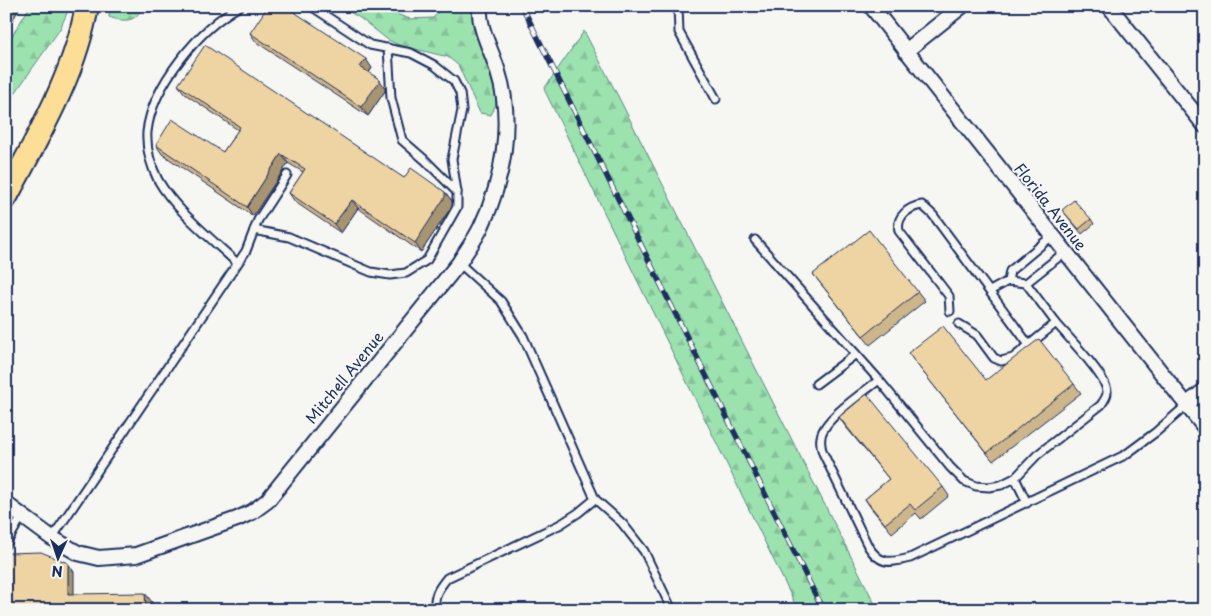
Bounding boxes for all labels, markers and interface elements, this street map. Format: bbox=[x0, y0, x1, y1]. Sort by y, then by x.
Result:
street label: Florida Avenue bbox=[1010, 157, 1093, 255]
street label: Mitchell Avenue bbox=[299, 326, 388, 428]
north arrow bbox=[32, 534, 82, 584]
text: N bbox=[51, 561, 63, 582]

